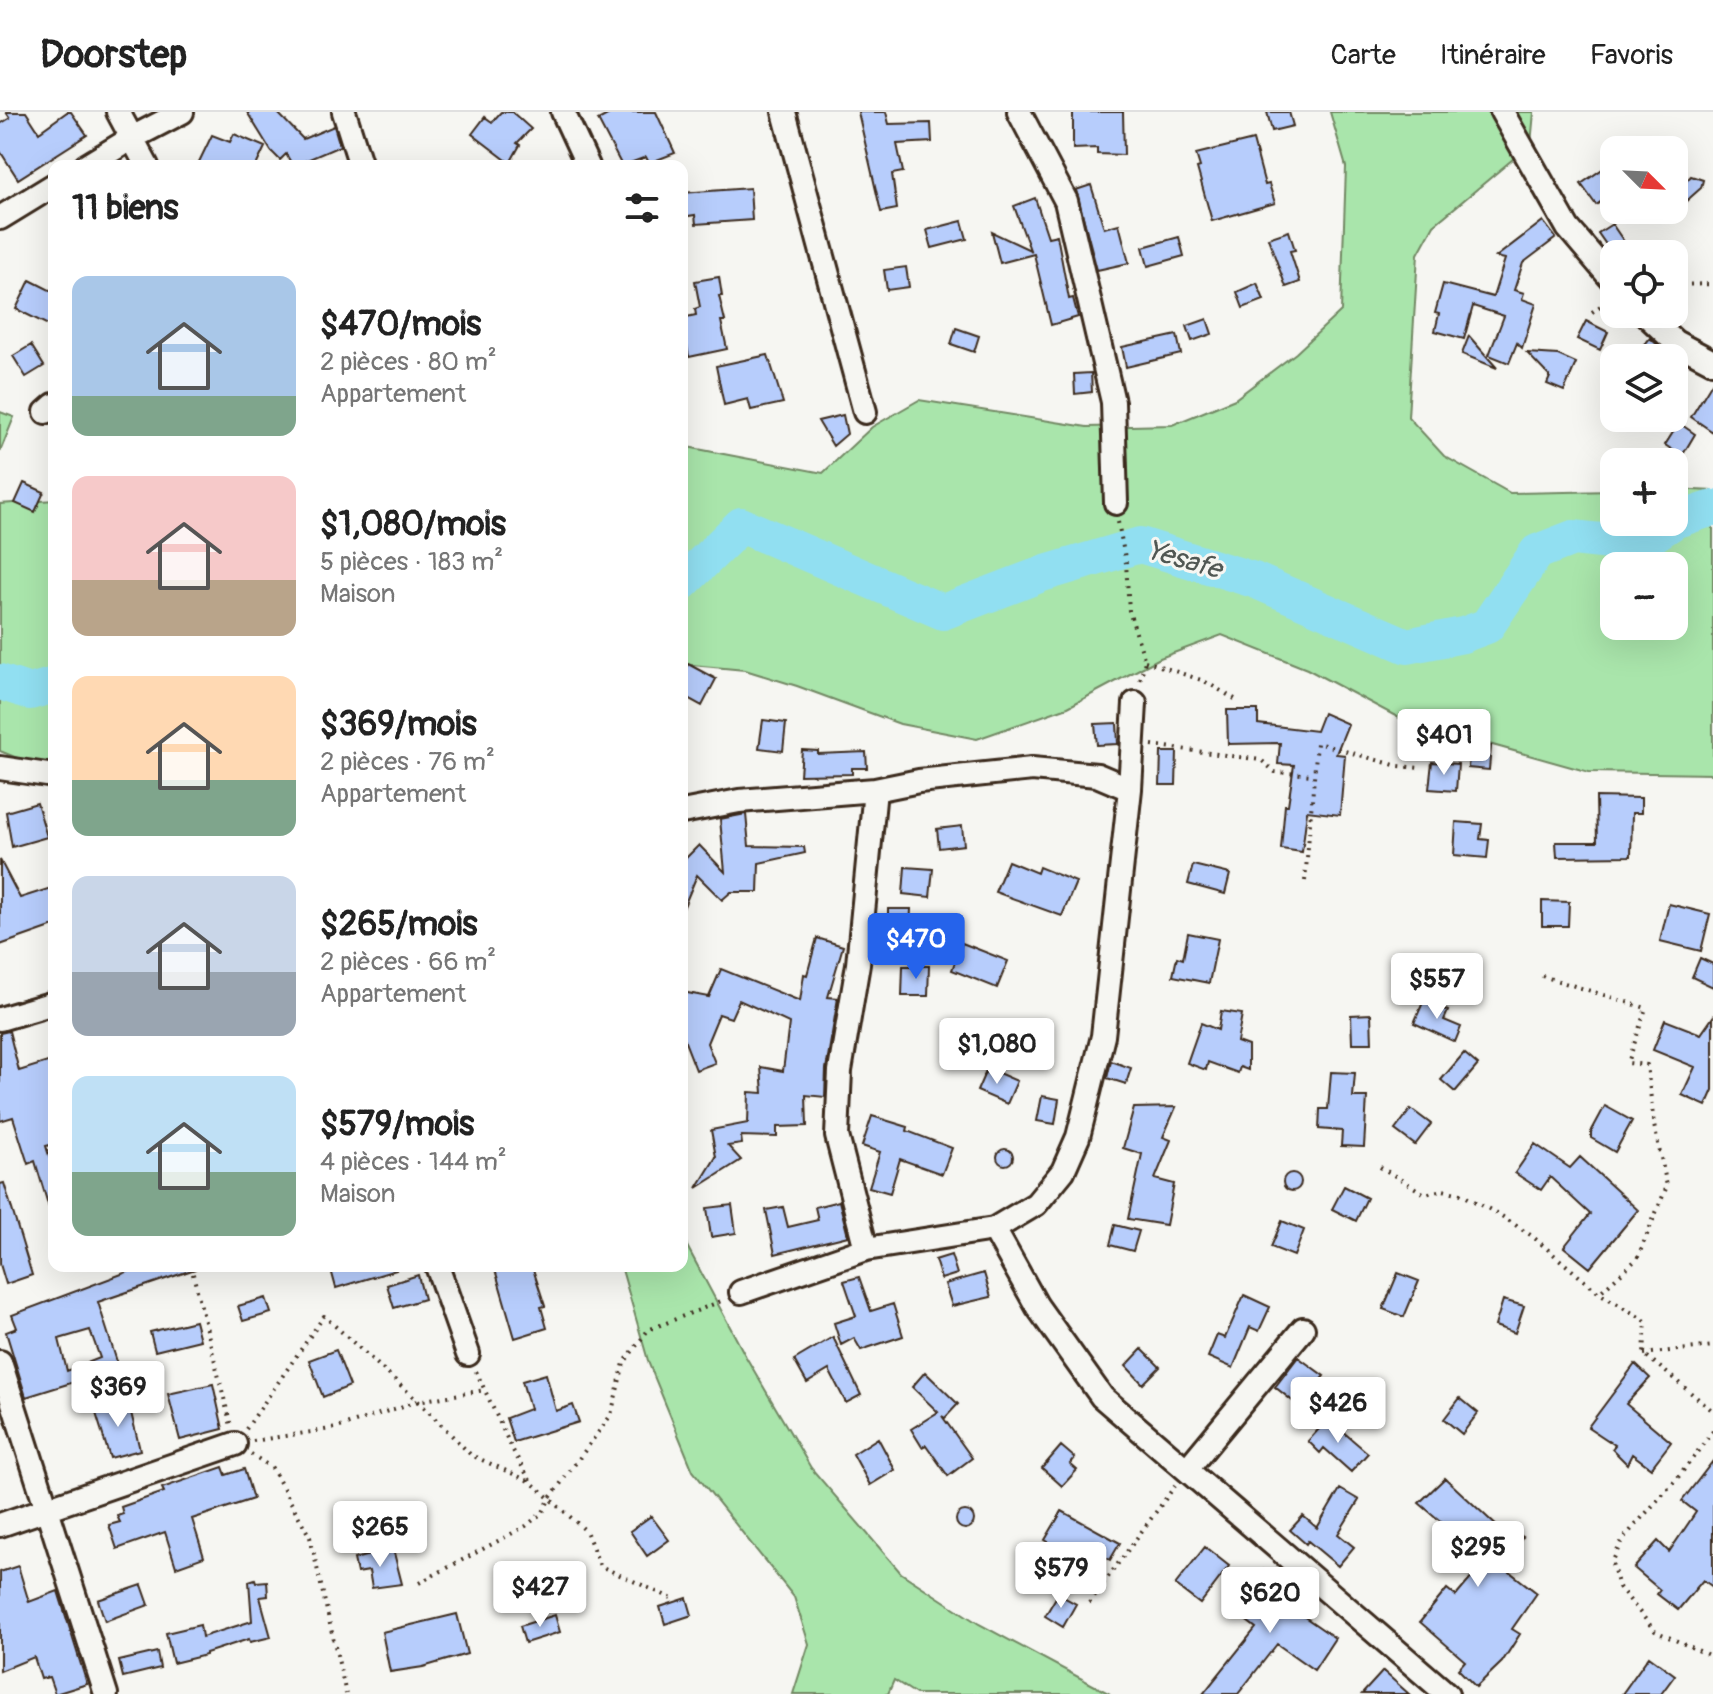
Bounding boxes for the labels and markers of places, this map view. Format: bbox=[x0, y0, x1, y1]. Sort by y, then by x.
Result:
pin: $401 bbox=[1397, 709, 1491, 777]
pin: $470 bbox=[869, 913, 963, 981]
pin: $557 bbox=[1390, 953, 1484, 1021]
pin: $1,080 bbox=[932, 1018, 1062, 1086]
pin: $369 bbox=[71, 1361, 165, 1429]
pin: $426 bbox=[1291, 1377, 1385, 1445]
pin: $265 bbox=[333, 1501, 427, 1569]
pin: $295 bbox=[1431, 1521, 1525, 1589]
pin: $579 bbox=[1014, 1542, 1108, 1610]
pin: $427 bbox=[493, 1561, 587, 1629]
pin: $620 bbox=[1223, 1567, 1317, 1635]

